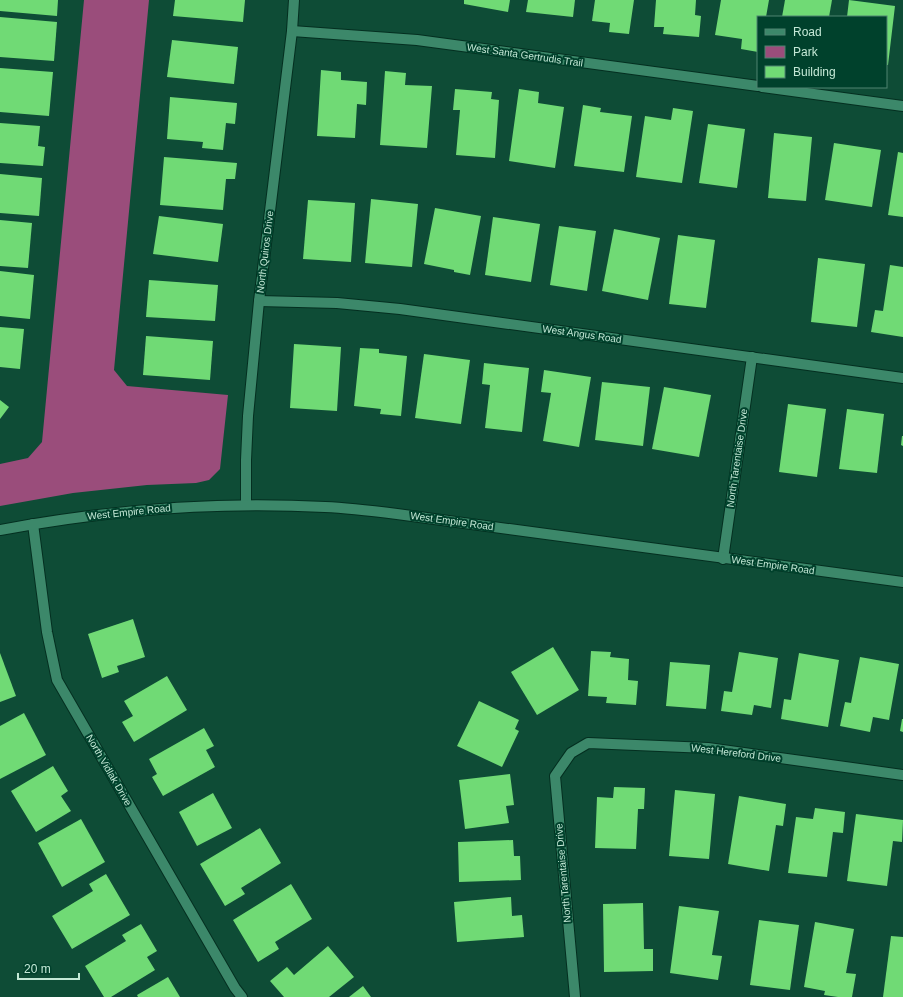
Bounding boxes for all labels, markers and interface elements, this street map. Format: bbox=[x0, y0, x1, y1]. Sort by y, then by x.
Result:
legend bbox=[757, 16, 887, 88]
text: Road bbox=[793, 25, 822, 39]
street label: West Santa Gertrudis Trail bbox=[466, 41, 584, 69]
text: Park bbox=[793, 45, 819, 59]
text: Building bbox=[793, 65, 836, 79]
street label: North Quiros Drive bbox=[254, 210, 276, 294]
street label: West Angus Road bbox=[542, 323, 622, 345]
street label: North Tarentaise Drive bbox=[725, 408, 749, 508]
street label: West Empire Road bbox=[87, 502, 171, 522]
street label: West Empire Road bbox=[410, 510, 494, 532]
street label: West Empire Road bbox=[731, 554, 815, 576]
street label: North Vidlak Drive bbox=[84, 732, 134, 808]
street label: West Hereford Drive bbox=[690, 742, 782, 764]
street label: North Tarentaise Drive bbox=[553, 823, 573, 923]
scale bar bbox=[18, 955, 79, 981]
text: 20 m bbox=[24, 962, 51, 976]

